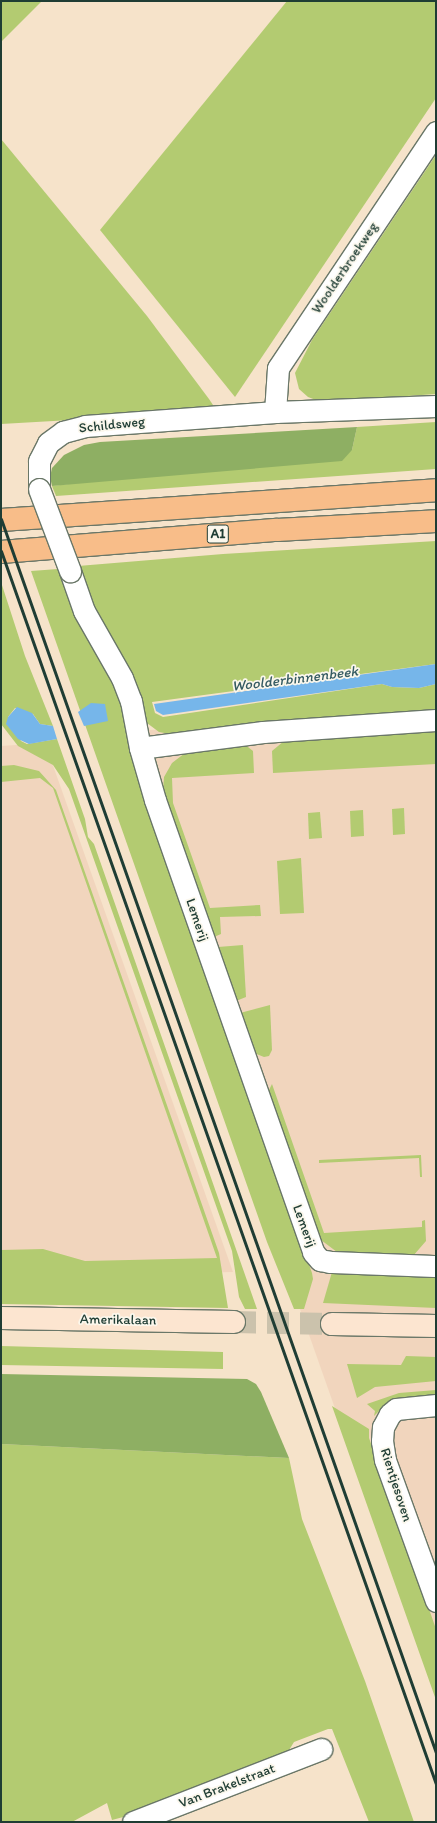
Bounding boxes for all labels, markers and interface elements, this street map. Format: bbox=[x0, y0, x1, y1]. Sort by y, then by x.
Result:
street label: Woolderbroekweg bbox=[308, 219, 382, 317]
street label: Schildsweg bbox=[78, 413, 146, 437]
road number: A1 bbox=[206, 523, 230, 545]
water label: Woolderbinnenbeek bbox=[231, 662, 359, 696]
street label: Lemerij bbox=[182, 896, 212, 944]
street label: Lemerij bbox=[289, 1202, 319, 1250]
street label: Amerikalaan bbox=[80, 1311, 156, 1329]
street label: Rientjesoven bbox=[376, 1446, 416, 1524]
street label: Van Brakelstraat bbox=[176, 1760, 278, 1812]

